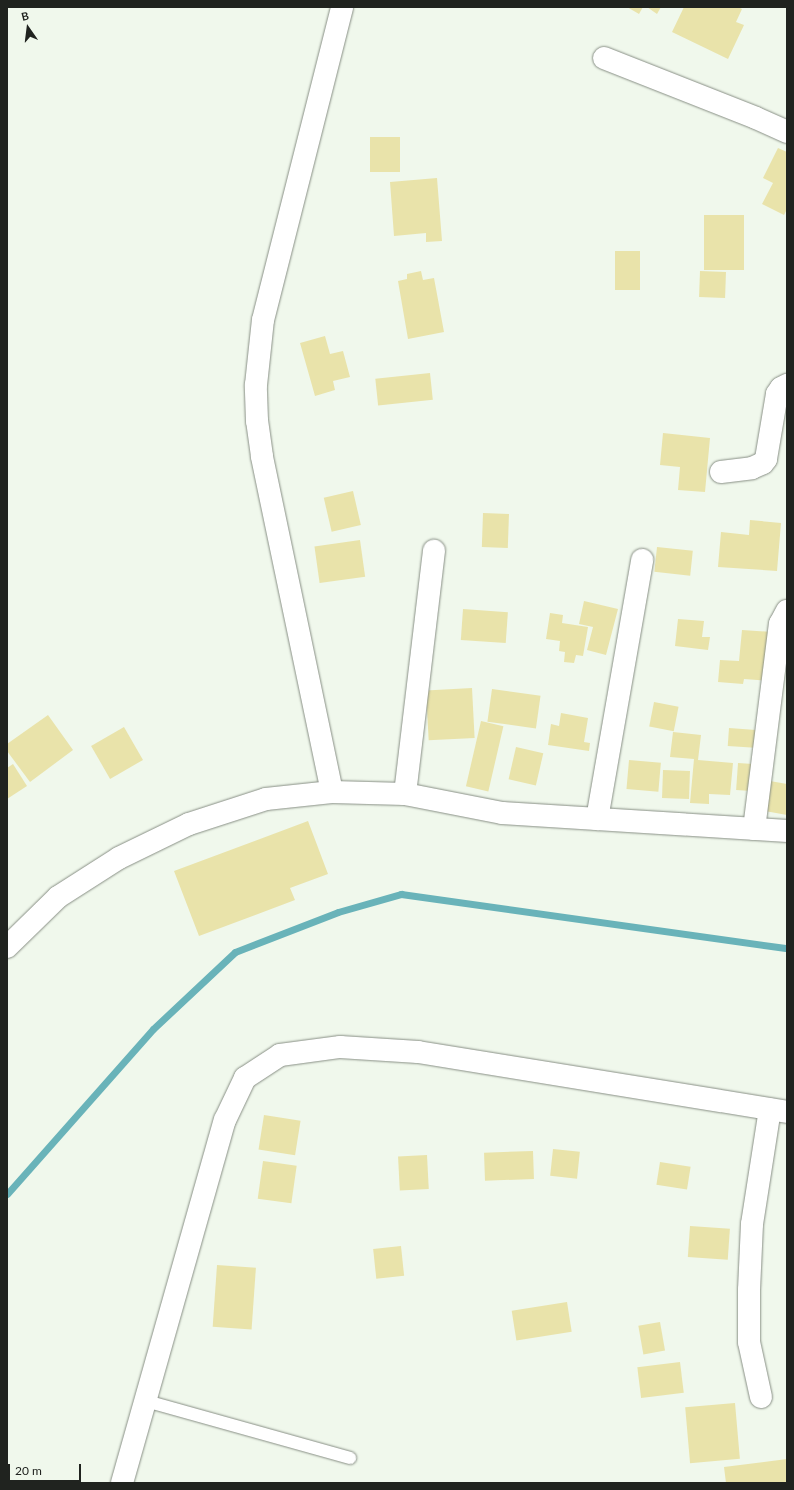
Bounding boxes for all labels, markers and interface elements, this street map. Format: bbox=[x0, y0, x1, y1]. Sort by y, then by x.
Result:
north arrow bbox=[8, 8, 48, 48]
text: B bbox=[20, 9, 30, 23]
scale bar bbox=[10, 1456, 83, 1482]
text: 20 m bbox=[15, 1463, 42, 1478]

